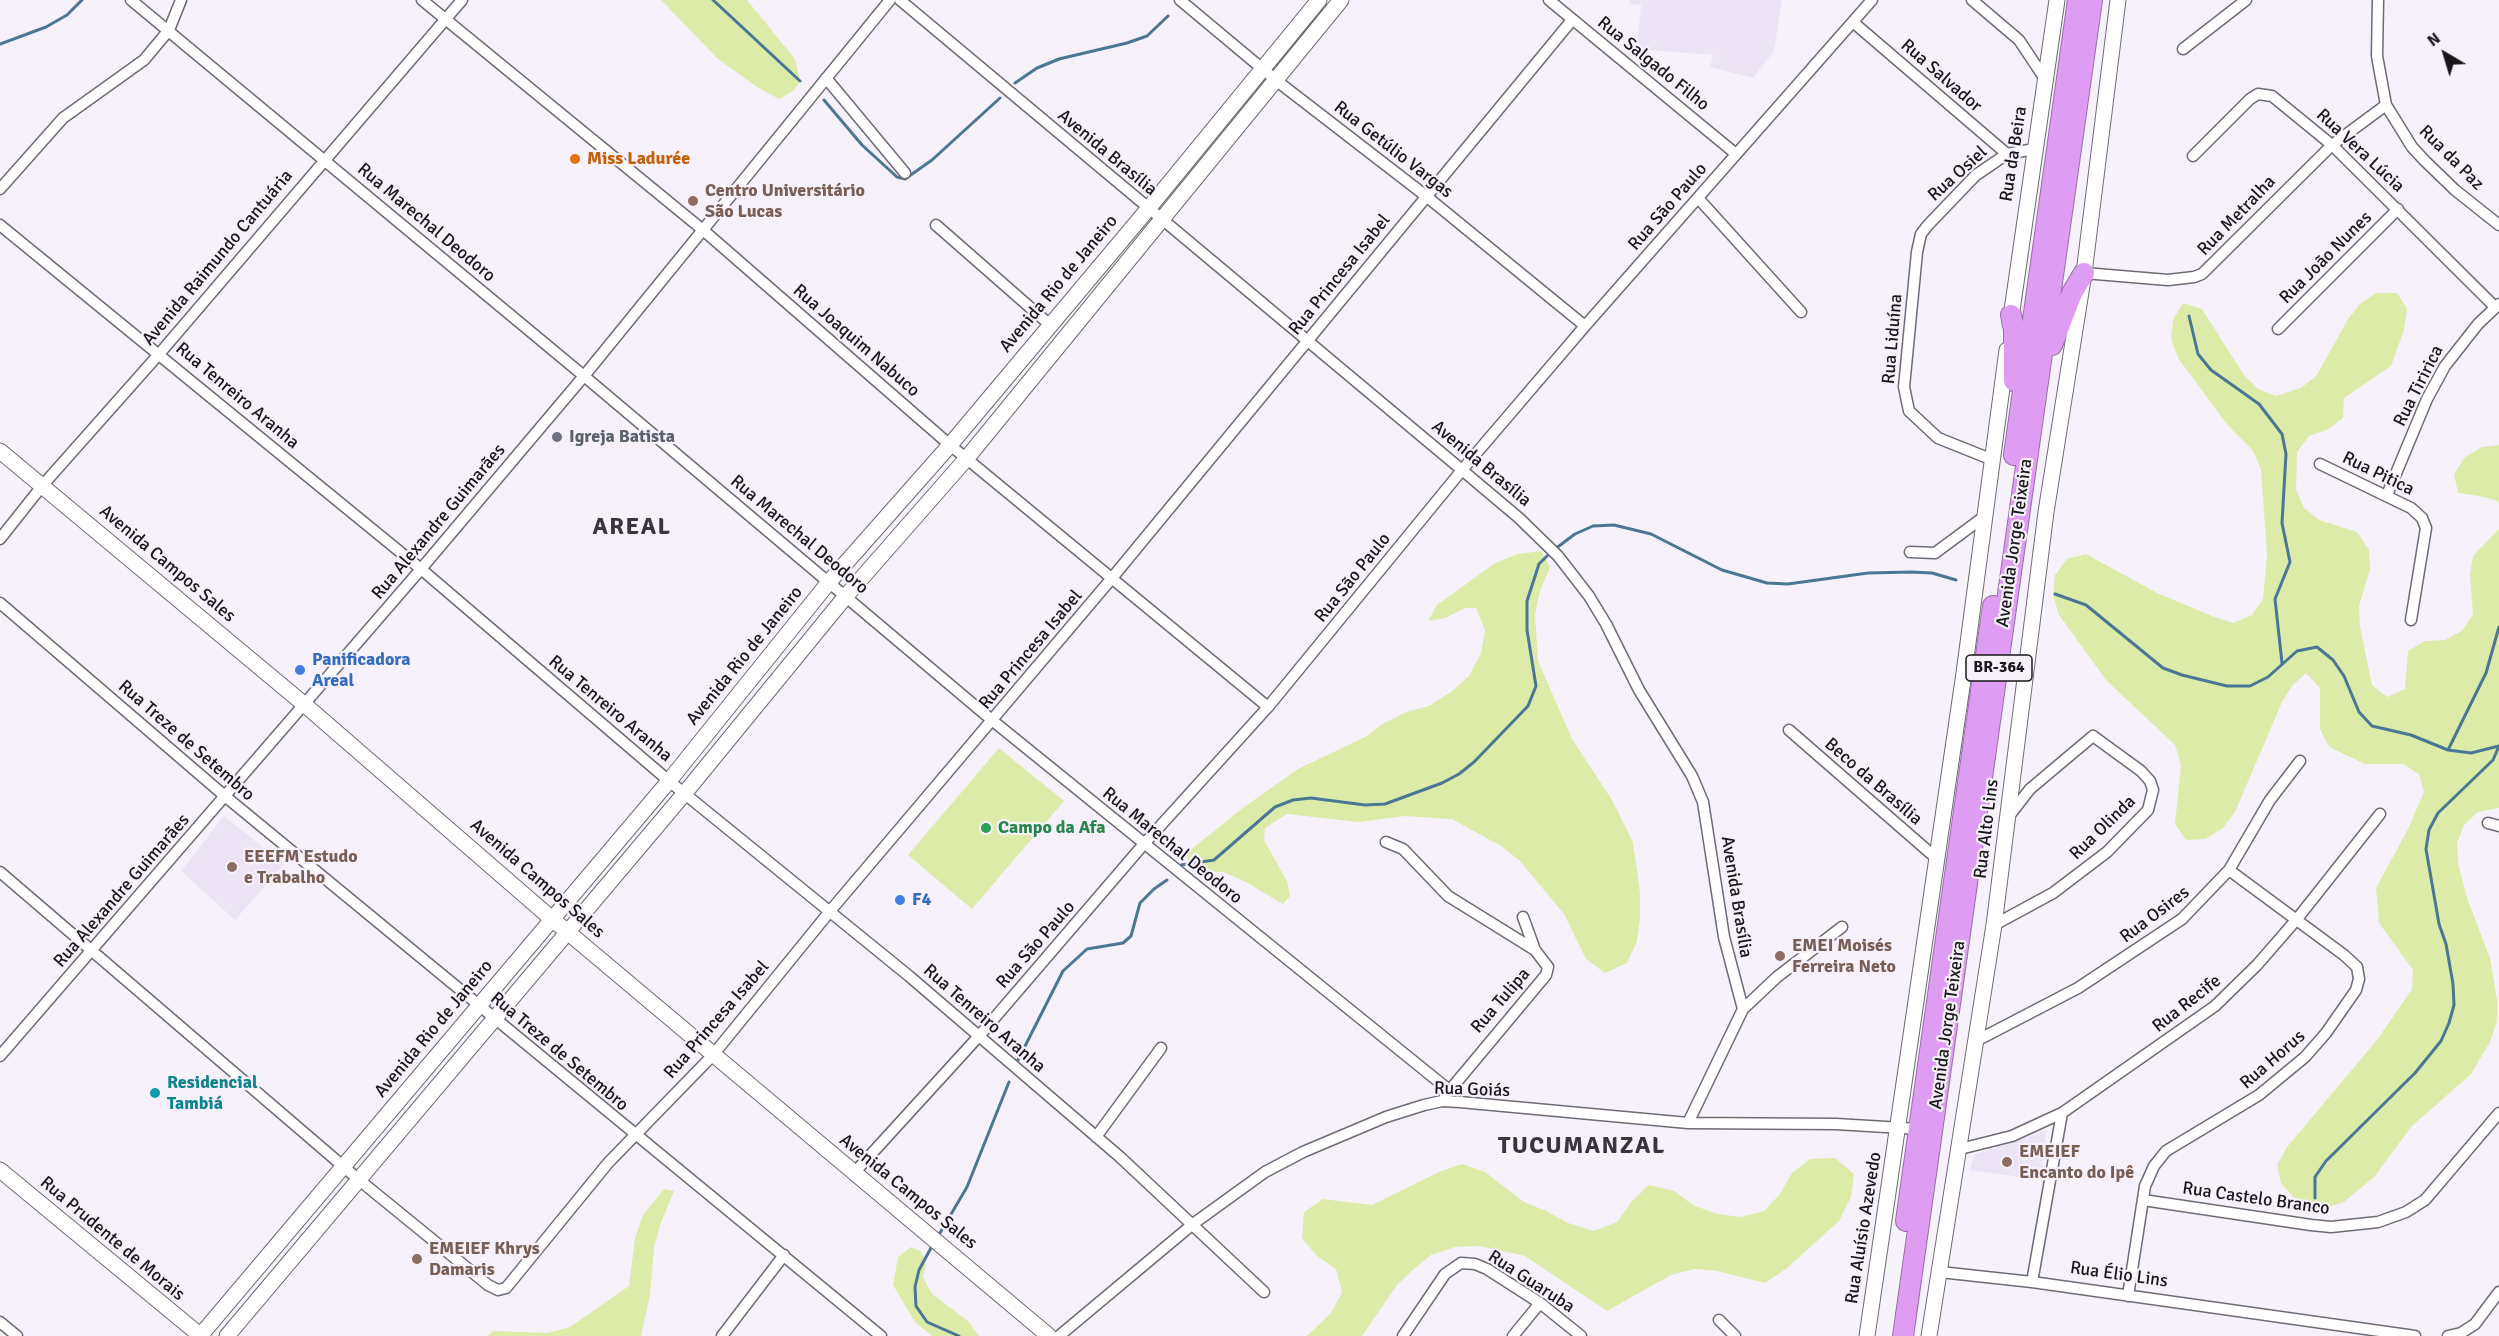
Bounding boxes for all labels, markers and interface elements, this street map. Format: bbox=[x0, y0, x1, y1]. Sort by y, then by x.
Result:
street label: Rua Salgado Filho bbox=[1593, 12, 1713, 116]
north arrow bbox=[2415, 24, 2475, 84]
text: N bbox=[2423, 29, 2444, 51]
street label: Rua Salvador bbox=[1896, 35, 1986, 117]
street label: Rua Getúlio Vargas bbox=[1329, 97, 1457, 203]
street label: Avenida Brasília bbox=[1053, 105, 1161, 201]
street label: Rua da Beira bbox=[1996, 105, 2032, 203]
street label: Rua Vera Lúcia bbox=[2311, 105, 2409, 197]
street label: Rua da Paz bbox=[2414, 121, 2488, 195]
street label: Rua Osiel bbox=[1924, 142, 1992, 206]
place label: Miss Ladurée bbox=[587, 148, 690, 170]
marker: Miss Ladurée bbox=[568, 152, 582, 166]
street label: Rua Marechal Deodoro bbox=[353, 159, 499, 287]
street label: Rua São Paulo bbox=[1624, 159, 1712, 255]
street label: Avenida Raimundo Cantuária bbox=[138, 166, 298, 350]
street label: Rua Metralha bbox=[2193, 171, 2281, 261]
place label: Centro Universitário São Lucas bbox=[705, 180, 865, 222]
marker: Centro Universitário São Lucas bbox=[686, 194, 700, 208]
street label: Rua João Nunes bbox=[2275, 207, 2377, 309]
street label: Rua Princesa Isabel bbox=[1285, 210, 1395, 340]
street label: Avenida Rio de Janeiro bbox=[995, 211, 1123, 357]
street label: Rua Joaquim Nabuco bbox=[788, 280, 924, 402]
street label: Rua Liduína bbox=[1878, 293, 1908, 385]
street label: Rua Tenreiro Aranha bbox=[171, 338, 303, 454]
street label: Rua Tiririca bbox=[2389, 342, 2449, 430]
street label: Avenida Brasília bbox=[1427, 416, 1535, 512]
place label: Igreja Batista bbox=[569, 426, 675, 448]
marker: Igreja Batista bbox=[550, 430, 564, 444]
street label: Rua Alexandre Guimarães bbox=[368, 440, 510, 604]
street label: Rua Pitica bbox=[2339, 447, 2417, 501]
street label: Avenida Jorge Teixeira bbox=[1992, 457, 2038, 629]
street label: Rua Marechal Deodoro bbox=[726, 471, 872, 599]
street label: Avenida Campos Sales bbox=[95, 501, 239, 627]
district label: AREAL bbox=[592, 514, 672, 542]
street label: Rua São Paulo bbox=[1310, 529, 1396, 627]
street label: Avenida Rio de Janeiro bbox=[682, 582, 808, 730]
street label: Rua Princesa Isabel bbox=[975, 586, 1087, 714]
place label: Panificadora Areal bbox=[312, 649, 410, 692]
street label: Rua Tenreiro Aranha bbox=[544, 651, 676, 767]
road number: BR-364 bbox=[1966, 655, 2032, 681]
marker: Panificadora Areal bbox=[293, 663, 307, 677]
street label: Rua Treze de Setembro bbox=[113, 676, 259, 806]
street label: Beco da Brasília bbox=[1820, 734, 1926, 830]
street label: Rua Alto Lins bbox=[1970, 778, 2004, 880]
street label: Rua Marechal Deodoro bbox=[1098, 783, 1246, 909]
street label: Rua Olinda bbox=[2065, 791, 2141, 865]
street label: Rua Alexandre Guimarães bbox=[49, 810, 195, 972]
street label: Avenida Campos Sales bbox=[465, 815, 609, 943]
place label: Campo da Afa bbox=[998, 817, 1106, 839]
marker: Campo da Afa bbox=[979, 821, 993, 835]
street label: Avenida Brasília bbox=[1716, 834, 1756, 960]
place label: EEEFM Estudo e Trabalho bbox=[244, 846, 358, 888]
marker: EEEFM Estudo e Trabalho bbox=[225, 860, 239, 874]
street label: Rua Osires bbox=[2116, 882, 2194, 948]
place label: F4 bbox=[912, 889, 931, 911]
marker: F4 bbox=[893, 893, 907, 907]
street label: Rua São Paulo bbox=[992, 897, 1080, 993]
place label: EMEI Moisés Ferreira Neto bbox=[1792, 935, 1896, 978]
street label: Avenida Jorge Teixeira bbox=[1925, 939, 1971, 1111]
marker: EMEI Moisés Ferreira Neto bbox=[1773, 949, 1787, 963]
street label: Avenida Rio de Janeiro bbox=[370, 956, 498, 1102]
street label: Rua Princesa Isabel bbox=[660, 957, 774, 1083]
street label: Rua Tenreiro Aranha bbox=[919, 960, 1049, 1078]
street label: Rua Tulipa bbox=[1467, 964, 1535, 1038]
street label: Rua Recife bbox=[2148, 970, 2226, 1038]
street label: Rua Treze de Setembro bbox=[486, 988, 632, 1116]
street label: Rua Horus bbox=[2236, 1026, 2310, 1094]
place label: Residencial Tambiá bbox=[167, 1072, 258, 1114]
street label: Rua Goiás bbox=[1434, 1078, 1510, 1102]
marker: Residencial Tambiá bbox=[148, 1086, 162, 1100]
street label: Avenida Campos Sales bbox=[835, 1130, 981, 1254]
district label: TUCUMANZAL bbox=[1498, 1133, 1666, 1161]
place label: EMEIEF Encanto do Ipê bbox=[2019, 1141, 2134, 1184]
street label: Rua Aluísio Azevedo bbox=[1841, 1151, 1887, 1305]
marker: EMEIEF Encanto do Ipê bbox=[2000, 1155, 2014, 1169]
street label: Rua Prudente de Morais bbox=[35, 1172, 189, 1306]
street label: Rua Castelo Branco bbox=[2181, 1178, 2331, 1220]
place label: EMEIEF Khrys Damaris bbox=[429, 1238, 540, 1280]
street label: Rua Guaruba bbox=[1484, 1246, 1578, 1318]
marker: EMEIEF Khrys Damaris bbox=[410, 1252, 424, 1266]
street label: Rua Élio Lins bbox=[2069, 1257, 2169, 1293]

